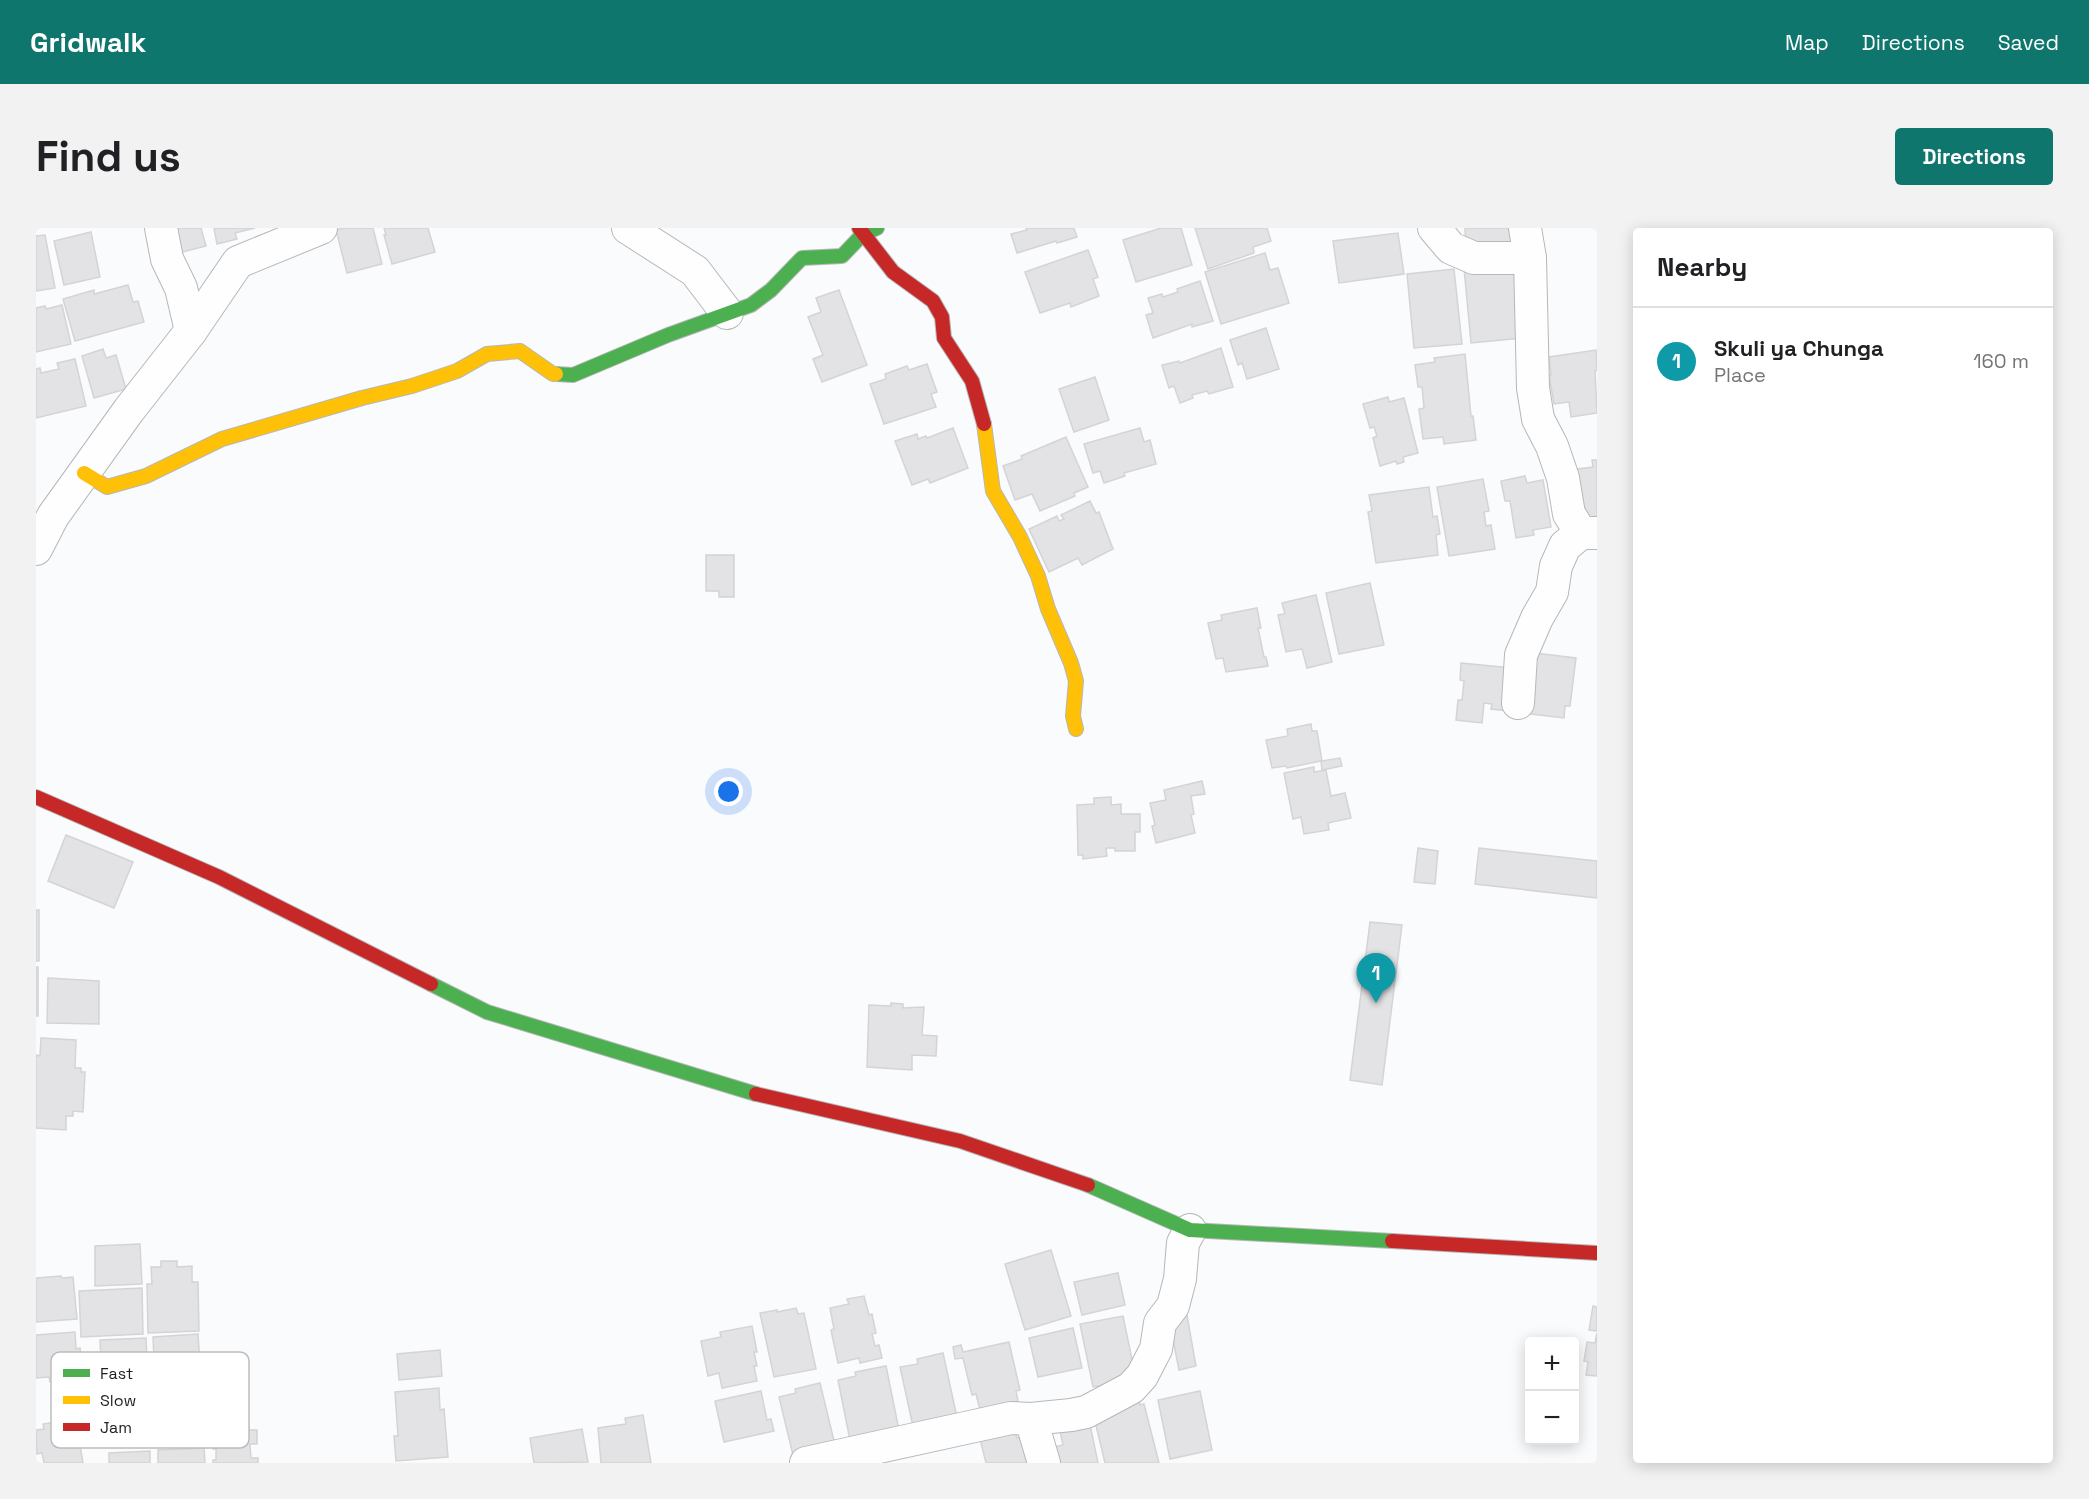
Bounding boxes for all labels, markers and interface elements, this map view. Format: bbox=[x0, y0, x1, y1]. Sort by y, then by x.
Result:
text: Gridwalk bbox=[30, 24, 146, 60]
text: Map bbox=[1785, 29, 1829, 56]
text: Directions bbox=[1862, 29, 1965, 56]
text: Saved bbox=[1998, 29, 2059, 56]
button: Directions bbox=[1895, 128, 2053, 185]
text: Find us bbox=[36, 130, 181, 183]
text: Nearby bbox=[1657, 250, 1747, 284]
text: Skuli ya Chunga bbox=[1714, 334, 1884, 362]
text: 1 bbox=[1672, 348, 1681, 374]
text: 160 m bbox=[1973, 348, 2029, 374]
text: Place bbox=[1714, 362, 1766, 388]
your location bbox=[714, 777, 743, 806]
pin: 1 bbox=[1356, 954, 1396, 1003]
map controls bbox=[1525, 1337, 1579, 1445]
button: + bbox=[1525, 1337, 1579, 1391]
legend bbox=[51, 1352, 249, 1448]
text: Fast bbox=[100, 1363, 133, 1384]
text: Slow bbox=[100, 1390, 136, 1411]
button: − bbox=[1525, 1391, 1579, 1445]
text: Jam bbox=[100, 1417, 132, 1438]

